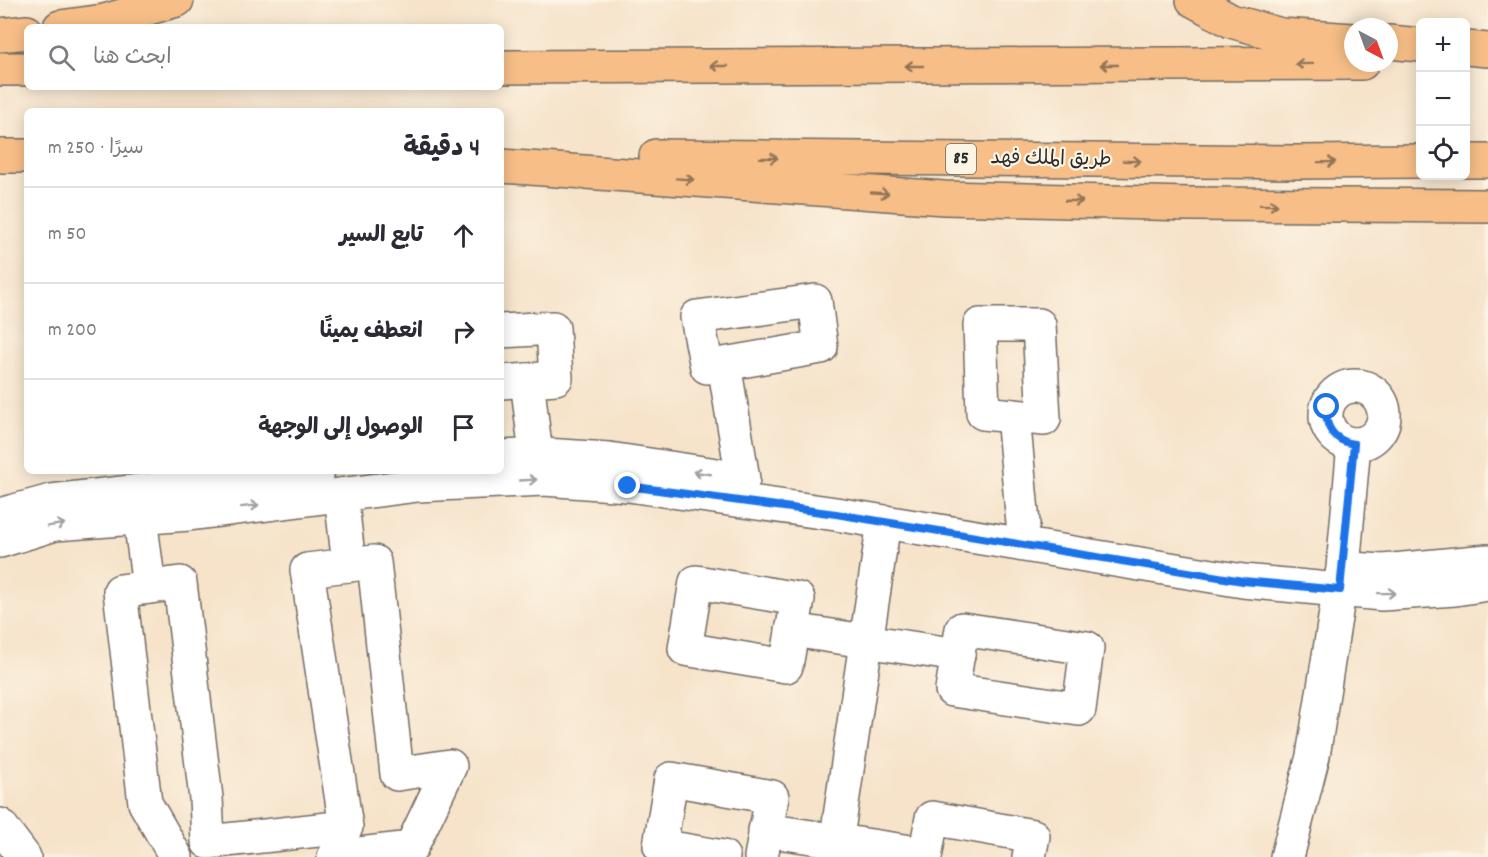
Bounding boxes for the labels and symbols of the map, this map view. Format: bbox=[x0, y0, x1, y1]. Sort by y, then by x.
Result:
north arrow bbox=[1344, 18, 1398, 72]
one-way arrow bbox=[1294, 58, 1314, 70]
one-way arrow bbox=[1099, 59, 1119, 71]
one-way arrow bbox=[709, 60, 729, 72]
one-way arrow bbox=[904, 60, 924, 72]
road number: 85 bbox=[946, 144, 976, 174]
street label: طريق الملك فهد bbox=[990, 145, 1112, 175]
one-way arrow bbox=[759, 152, 779, 163]
one-way arrow bbox=[1122, 155, 1142, 167]
one-way arrow bbox=[1317, 156, 1337, 168]
one-way arrow bbox=[675, 174, 695, 185]
one-way arrow bbox=[869, 188, 889, 199]
one-way arrow bbox=[1064, 195, 1084, 207]
one-way arrow bbox=[1259, 199, 1279, 211]
route start bbox=[1313, 393, 1339, 419]
one-way arrow bbox=[693, 467, 713, 478]
route end bbox=[614, 472, 640, 498]
one-way arrow bbox=[517, 474, 537, 485]
one-way arrow bbox=[240, 501, 260, 512]
one-way arrow bbox=[46, 520, 66, 531]
one-way arrow bbox=[1376, 588, 1396, 599]

